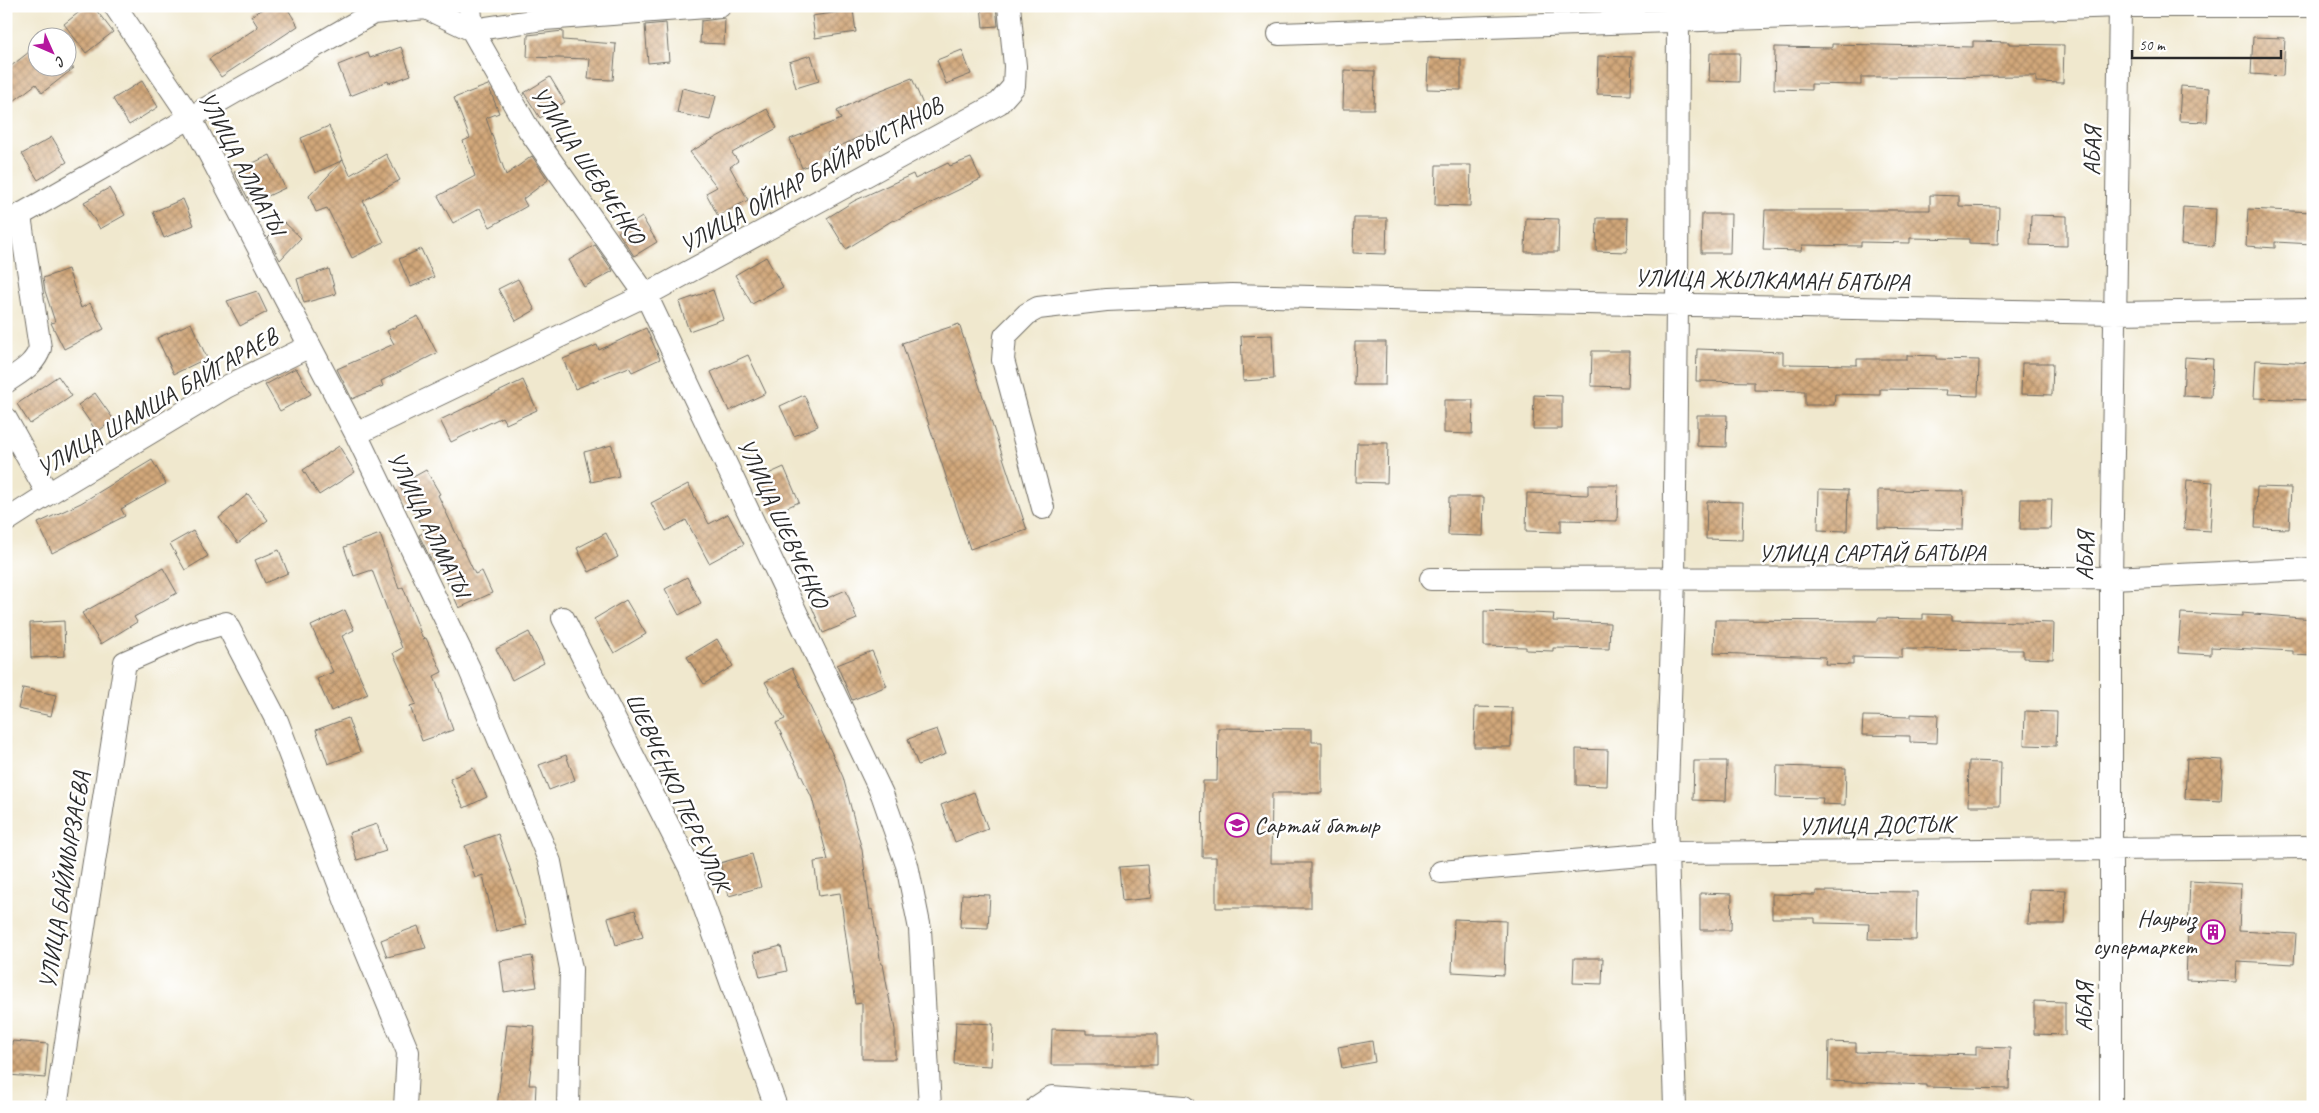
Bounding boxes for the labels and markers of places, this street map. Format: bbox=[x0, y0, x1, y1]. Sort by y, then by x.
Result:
place label: Сартай батыр bbox=[1254, 810, 1380, 840]
school or university icon: Сартай батыр bbox=[1224, 812, 1250, 838]
place label: Наурыз супермаркет bbox=[2093, 903, 2198, 961]
building icon: Наурыз супермаркет bbox=[2200, 919, 2226, 945]

